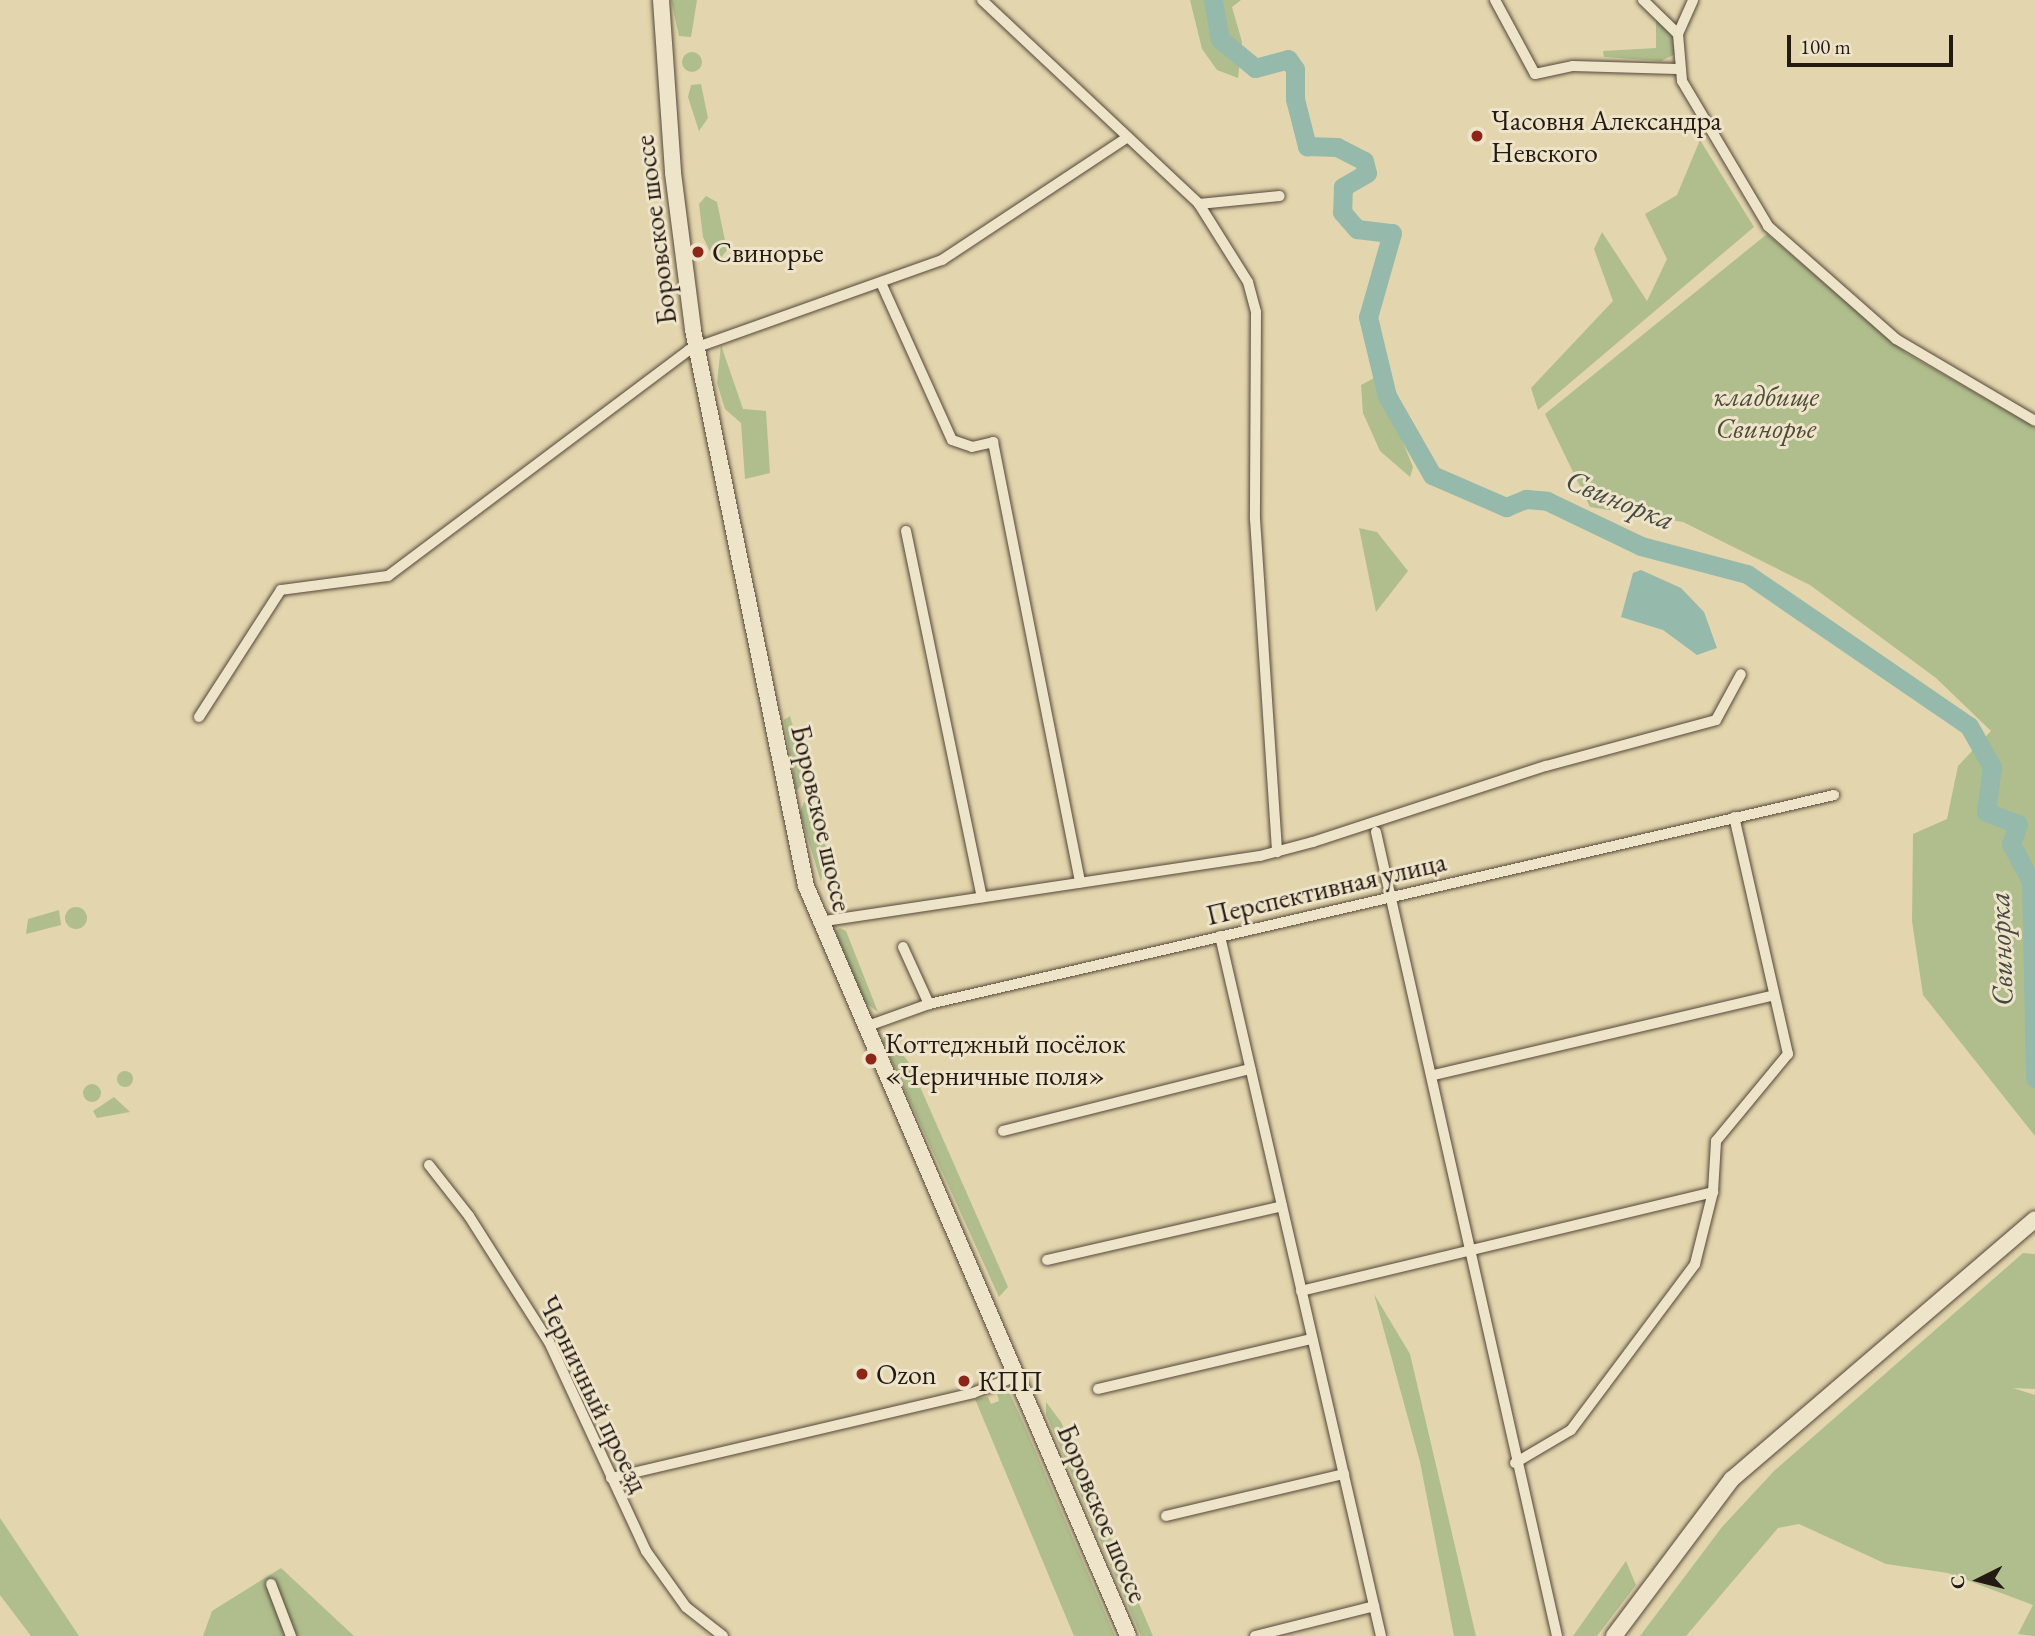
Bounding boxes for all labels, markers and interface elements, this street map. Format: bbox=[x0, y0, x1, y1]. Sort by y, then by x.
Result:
scale bar bbox=[1790, 21, 1956, 65]
text: 100 m bbox=[1800, 33, 1851, 60]
place label: Часовня Александра Невского bbox=[1491, 103, 1722, 169]
marker: Часовня Александра Невского bbox=[1469, 128, 1485, 144]
street label: Боровское шоссе bbox=[627, 133, 683, 327]
place label: Свинорье bbox=[712, 235, 824, 269]
marker: Свинорье bbox=[690, 244, 706, 260]
park label: кладбище Свинорье bbox=[1713, 379, 1819, 445]
water label: Свинорка bbox=[1560, 462, 1680, 538]
street label: Боровское шоссе bbox=[784, 721, 860, 915]
street label: Перспективная улица bbox=[1203, 844, 1449, 932]
water label: Свинорка bbox=[1981, 891, 2021, 1007]
place label: Коттеджный посёлок «Черничные поля» bbox=[885, 1026, 1126, 1092]
marker: Коттеджный посёлок «Черничные поля» bbox=[863, 1051, 879, 1067]
street label: Черничный проезд bbox=[532, 1290, 656, 1498]
place label: Ozon bbox=[876, 1357, 937, 1391]
place label: КПП bbox=[978, 1364, 1043, 1398]
marker: Ozon bbox=[854, 1366, 870, 1382]
marker: КПП bbox=[956, 1373, 972, 1389]
street label: Боровское шоссе bbox=[1050, 1419, 1156, 1607]
north arrow bbox=[1944, 1545, 2014, 1615]
text: С bbox=[1944, 1574, 1971, 1590]

